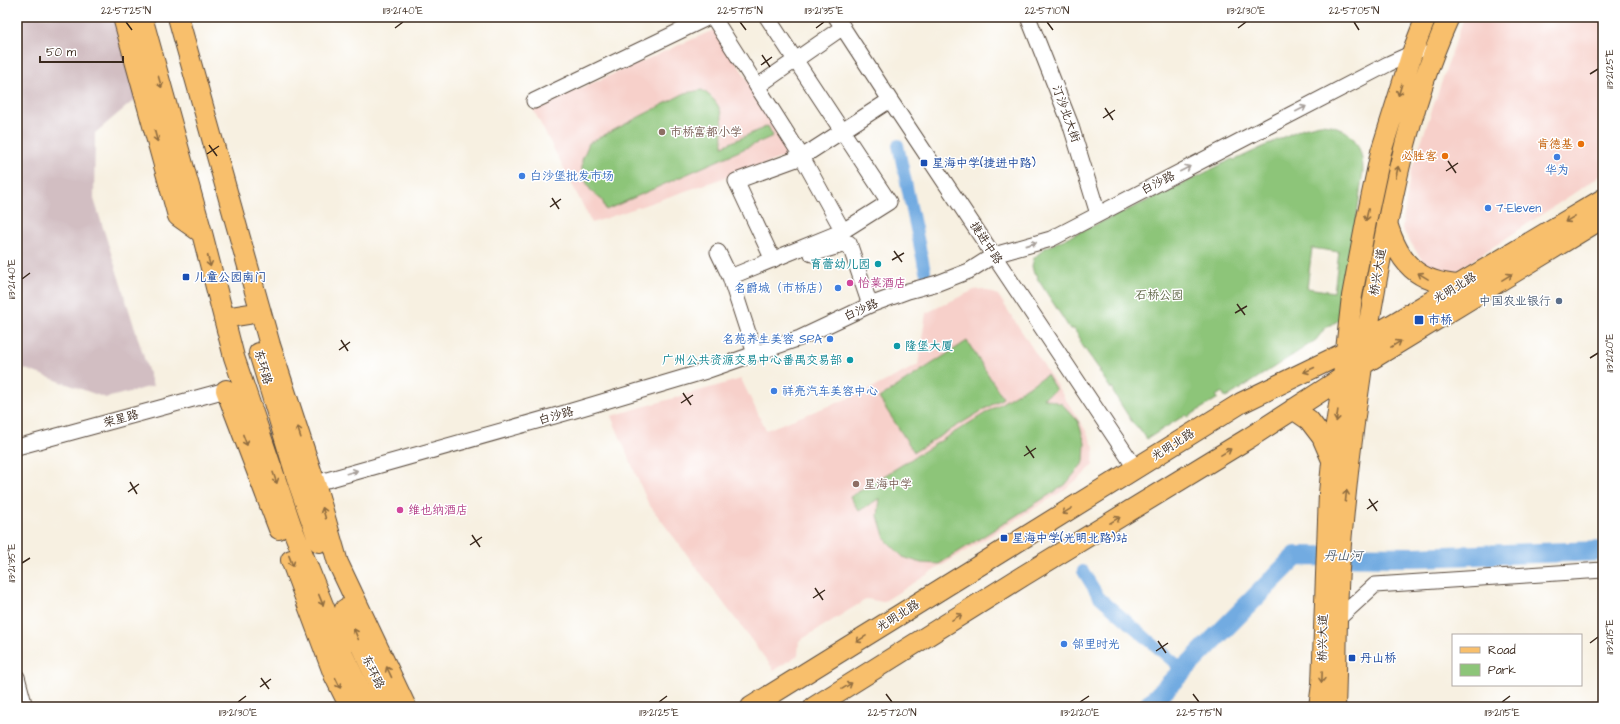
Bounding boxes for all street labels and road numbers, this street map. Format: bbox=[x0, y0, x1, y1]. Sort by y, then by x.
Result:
street label: 汀沙北大街 bbox=[1048, 83, 1084, 145]
street label: 白沙路 bbox=[1138, 167, 1178, 199]
street label: 捷进中路 bbox=[966, 218, 1006, 268]
street label: 桥兴大道 bbox=[1365, 247, 1391, 297]
street label: 光明北路 bbox=[1430, 268, 1480, 308]
street label: 白沙路 bbox=[841, 295, 881, 325]
street label: 东环路 bbox=[250, 347, 276, 387]
street label: 白沙路 bbox=[536, 403, 576, 429]
street label: 荣星路 bbox=[101, 406, 141, 432]
street label: 光明北路 bbox=[1148, 425, 1198, 465]
street label: 光明北路 bbox=[873, 596, 923, 636]
street label: 桥兴大道 bbox=[1314, 614, 1332, 662]
street label: 东环路 bbox=[357, 652, 389, 692]

